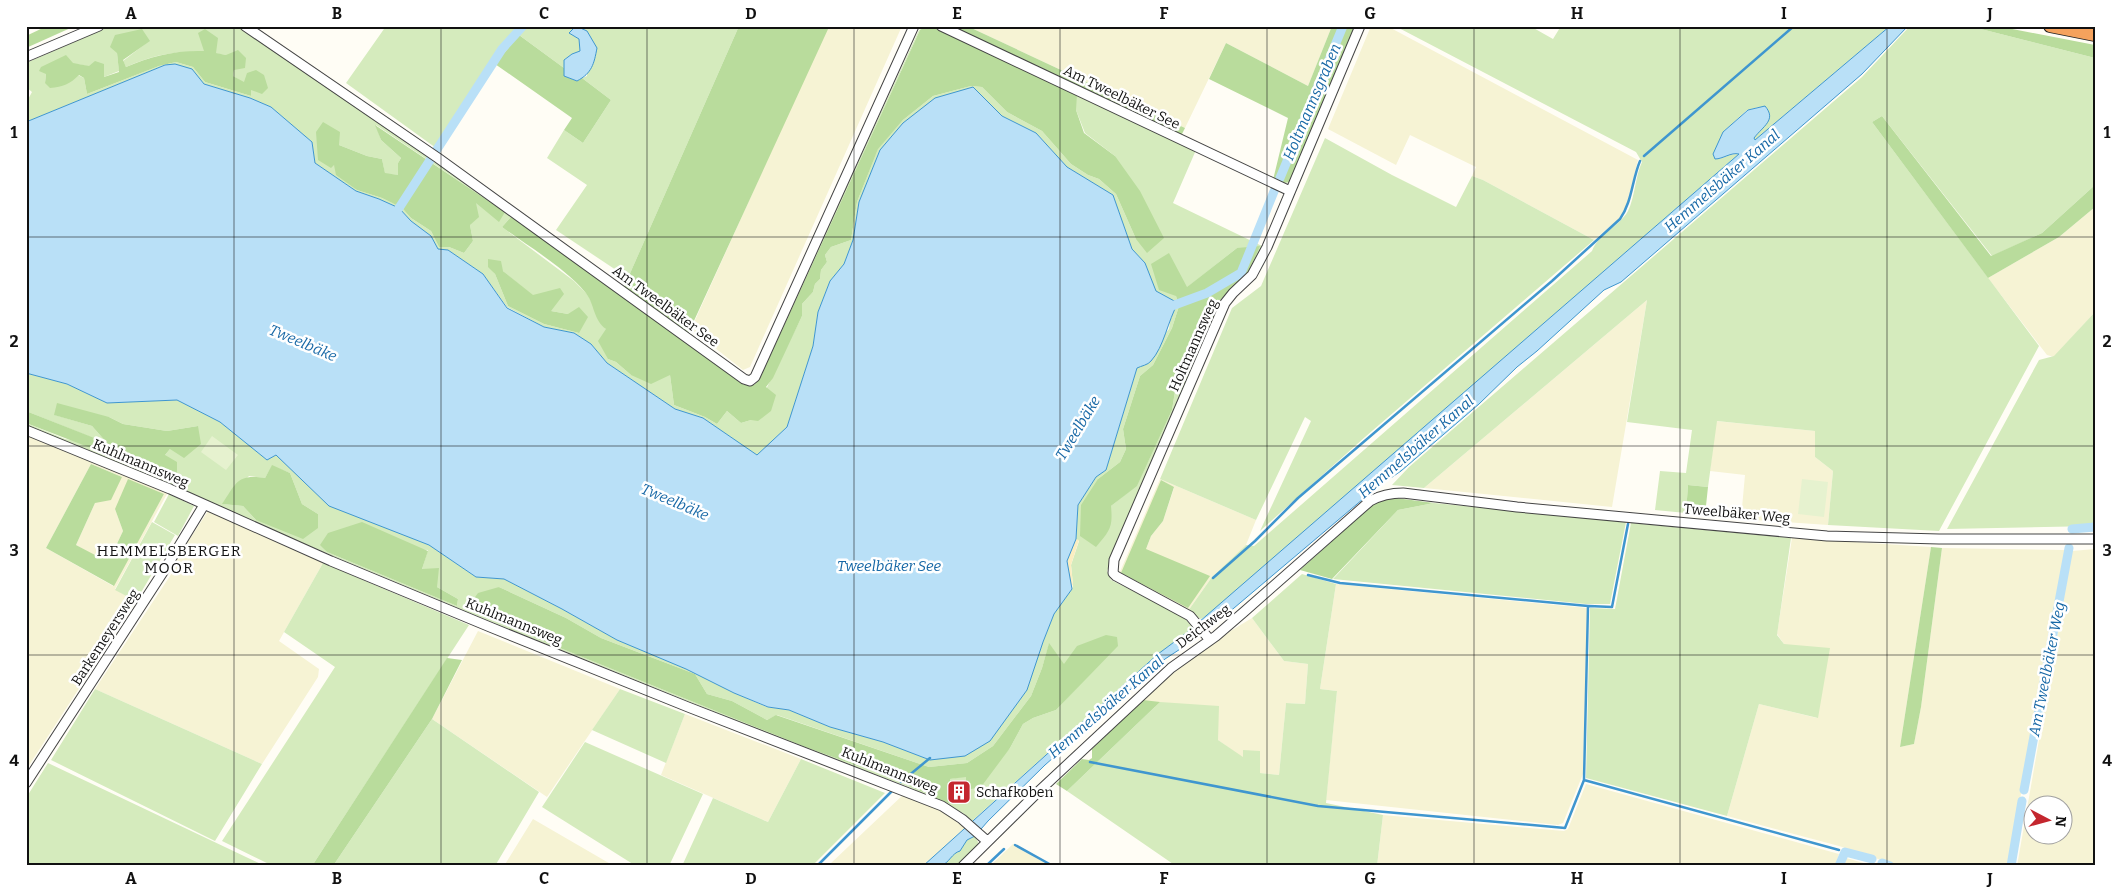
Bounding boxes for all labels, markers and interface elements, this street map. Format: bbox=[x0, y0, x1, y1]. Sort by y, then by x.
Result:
text: A bbox=[125, 4, 137, 23]
text: B bbox=[332, 4, 342, 23]
text: C bbox=[539, 4, 549, 23]
text: D bbox=[745, 4, 757, 23]
text: E bbox=[952, 4, 962, 23]
text: F bbox=[1160, 4, 1169, 23]
text: G bbox=[1364, 4, 1376, 23]
text: H bbox=[1571, 4, 1584, 23]
text: I bbox=[1781, 4, 1787, 23]
text: J bbox=[1986, 4, 1993, 23]
water label: Holtmannsgraben bbox=[1279, 41, 1345, 163]
street label: Am Tweelbäker See bbox=[1061, 62, 1183, 133]
text: 1 bbox=[11, 123, 18, 142]
text: 1 bbox=[2104, 123, 2111, 142]
water label: Hemmelsbäker Kanal bbox=[1661, 126, 1783, 236]
street label: Am Tweelbäker See bbox=[609, 262, 722, 351]
street label: Holtmannsweg bbox=[1165, 296, 1222, 394]
water label: Tweelbäke bbox=[267, 321, 340, 365]
text: 2 bbox=[9, 332, 19, 351]
text: 2 bbox=[2102, 332, 2112, 351]
water label: Tweelbäke bbox=[1052, 392, 1104, 463]
water label: Hemmelsbäker Kanal bbox=[1355, 392, 1477, 502]
street label: Kuhlmannsweg bbox=[90, 436, 191, 491]
water label: Tweelbäke bbox=[639, 480, 712, 524]
street label: Tweelbäker Weg bbox=[1683, 500, 1791, 527]
text: 3 bbox=[9, 541, 19, 560]
text: 3 bbox=[2102, 541, 2112, 560]
district label: HEMMELSBERGER MOOR bbox=[96, 542, 242, 577]
water label: Tweelbäker See bbox=[837, 557, 942, 575]
street label: Barkemeyersweg bbox=[68, 586, 143, 689]
street label: Kuhlmannsweg bbox=[463, 594, 565, 649]
street label: Deichweg bbox=[1173, 600, 1234, 652]
water label: Am Tweelbäker Weg bbox=[2025, 600, 2069, 739]
water label: Hemmelsbäker Kanal bbox=[1045, 652, 1167, 762]
street label: Kuhlmannsweg bbox=[839, 743, 941, 798]
text: 4 bbox=[9, 751, 19, 770]
text: 4 bbox=[2102, 751, 2112, 770]
building icon: Schafkoben bbox=[946, 779, 972, 805]
place label: Schafkoben bbox=[976, 784, 1053, 801]
north arrow bbox=[2024, 794, 2074, 844]
text: N bbox=[2051, 815, 2069, 828]
text: A bbox=[125, 869, 137, 888]
text: B bbox=[332, 869, 342, 888]
text: C bbox=[539, 869, 549, 888]
text: D bbox=[745, 869, 757, 888]
text: E bbox=[952, 869, 962, 888]
text: F bbox=[1160, 869, 1169, 888]
text: G bbox=[1364, 869, 1376, 888]
text: H bbox=[1571, 869, 1584, 888]
text: I bbox=[1781, 869, 1787, 888]
text: J bbox=[1986, 869, 1993, 888]

